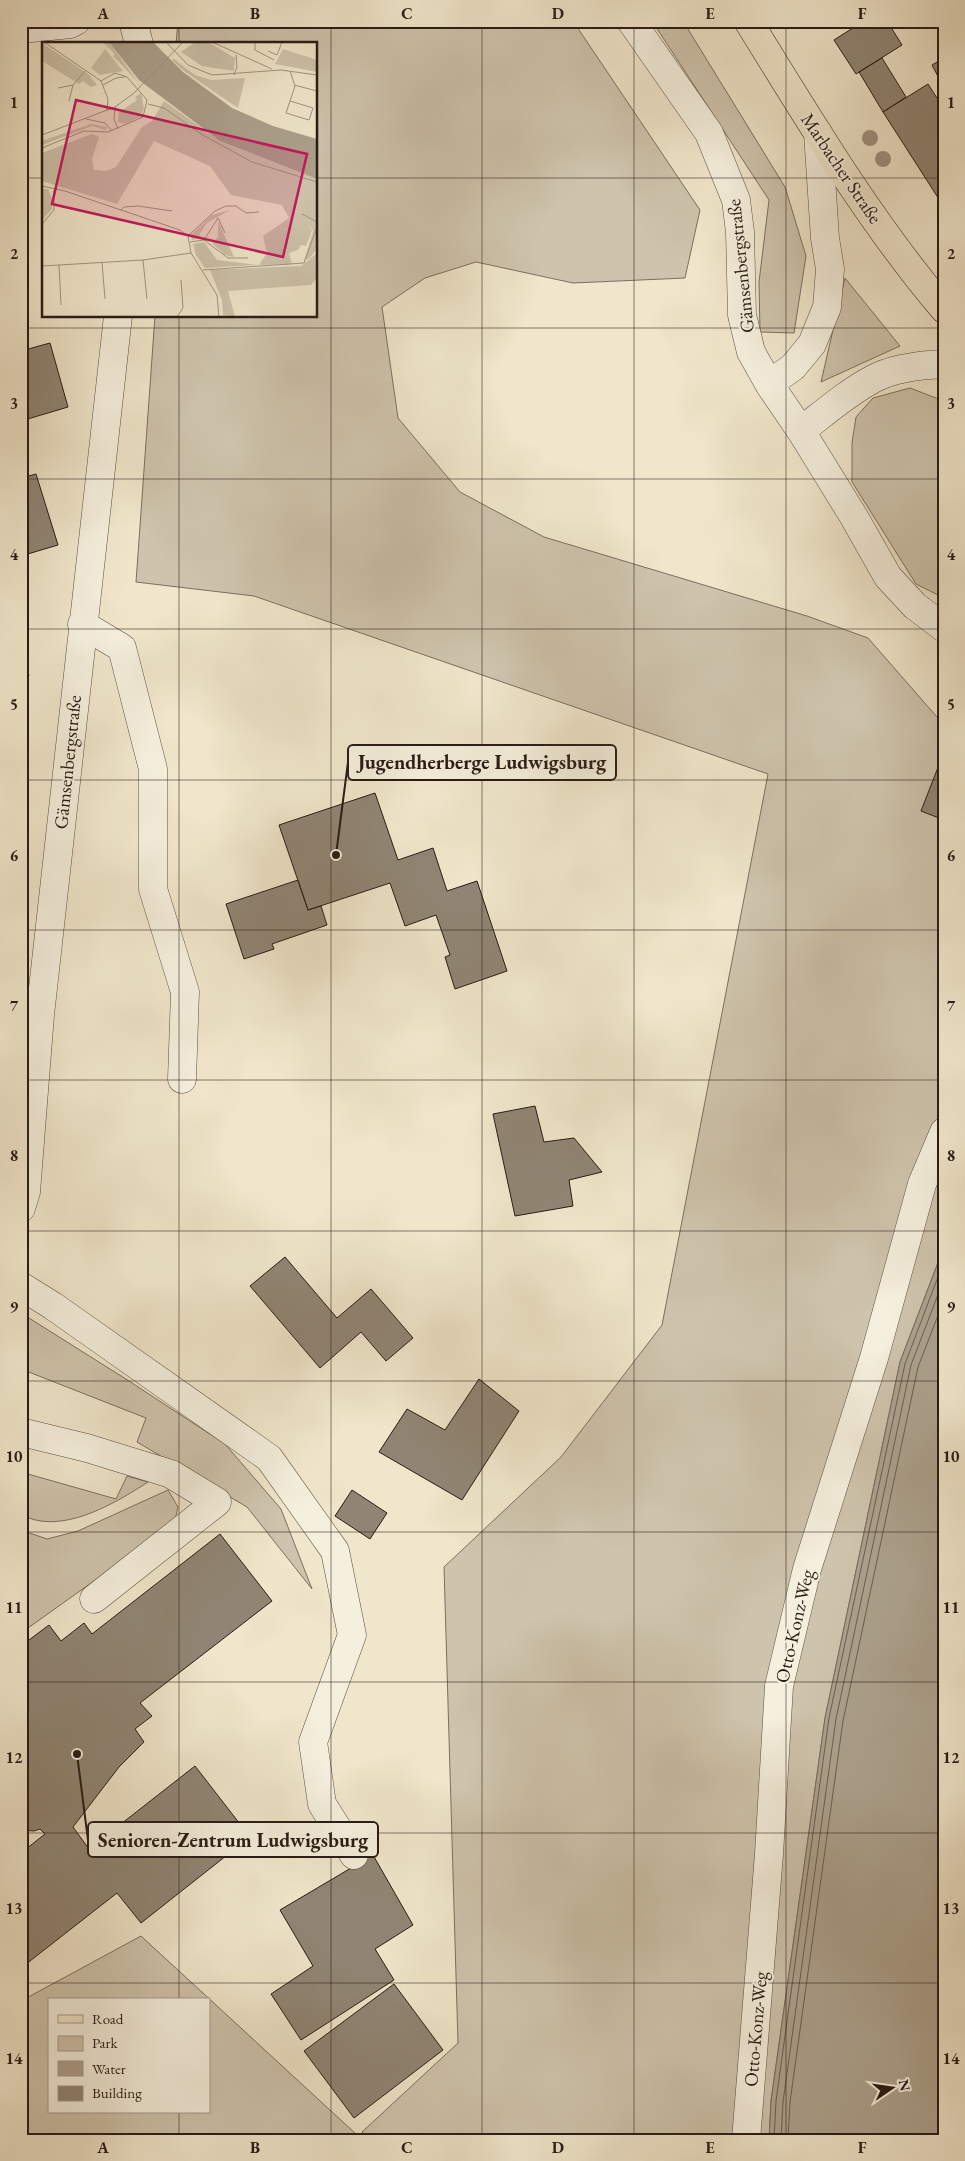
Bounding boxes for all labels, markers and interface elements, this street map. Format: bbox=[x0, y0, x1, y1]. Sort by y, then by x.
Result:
text: A bbox=[96, 3, 109, 24]
text: B bbox=[250, 3, 260, 24]
text: C bbox=[401, 3, 413, 24]
text: D bbox=[552, 3, 564, 24]
text: E bbox=[705, 3, 715, 24]
text: F bbox=[858, 3, 867, 24]
inset map bbox=[42, 42, 318, 318]
text: 1 bbox=[10, 92, 18, 113]
text: 1 bbox=[947, 92, 955, 113]
street label: Marbacher Straße bbox=[795, 108, 888, 229]
street label: Gämsenbergstraße bbox=[721, 198, 760, 334]
text: 2 bbox=[10, 243, 19, 264]
text: 2 bbox=[947, 243, 956, 264]
text: 3 bbox=[10, 393, 18, 414]
text: 3 bbox=[947, 393, 955, 414]
text: 4 bbox=[10, 544, 19, 565]
text: 4 bbox=[947, 544, 956, 565]
text: 5 bbox=[10, 694, 18, 715]
street label: Gämsenbergstraße bbox=[48, 694, 87, 830]
text: 5 bbox=[947, 694, 955, 715]
callout: Jugendherberge Ludwigsburg bbox=[348, 745, 616, 780]
text: Jugendherberge Ludwigsburg bbox=[356, 749, 607, 775]
text: 6 bbox=[10, 845, 19, 866]
text: 6 bbox=[947, 845, 956, 866]
text: 7 bbox=[10, 995, 19, 1016]
text: 7 bbox=[947, 995, 956, 1016]
text: 8 bbox=[10, 1145, 18, 1166]
text: 8 bbox=[947, 1145, 955, 1166]
text: 9 bbox=[10, 1296, 19, 1317]
text: 9 bbox=[947, 1296, 956, 1317]
text: 10 bbox=[6, 1446, 23, 1467]
text: 10 bbox=[943, 1446, 960, 1467]
street label: Otto-Konz-Weg bbox=[769, 1566, 820, 1685]
text: 11 bbox=[6, 1597, 22, 1618]
text: 11 bbox=[943, 1597, 959, 1618]
text: 12 bbox=[6, 1747, 23, 1768]
text: 12 bbox=[943, 1747, 960, 1768]
callout: Senioren-Zentrum Ludwigsburg bbox=[88, 1822, 378, 1857]
text: Senioren-Zentrum Ludwigsburg bbox=[98, 1827, 369, 1853]
text: 13 bbox=[6, 1898, 22, 1919]
text: 13 bbox=[943, 1898, 959, 1919]
street label: Otto-Konz-Weg bbox=[738, 1970, 773, 2088]
legend bbox=[48, 1998, 210, 2114]
text: Road bbox=[92, 2009, 124, 2028]
text: Park bbox=[92, 2033, 119, 2052]
text: 14 bbox=[6, 2048, 23, 2069]
text: 14 bbox=[943, 2048, 960, 2069]
text: Water bbox=[92, 2059, 126, 2078]
north arrow bbox=[868, 2064, 918, 2114]
text: N bbox=[895, 2078, 915, 2093]
text: Building bbox=[92, 2083, 142, 2102]
text: A bbox=[96, 2137, 109, 2158]
text: B bbox=[250, 2137, 260, 2158]
text: C bbox=[401, 2137, 413, 2158]
text: D bbox=[552, 2137, 564, 2158]
text: E bbox=[705, 2137, 715, 2158]
text: F bbox=[858, 2137, 867, 2158]

